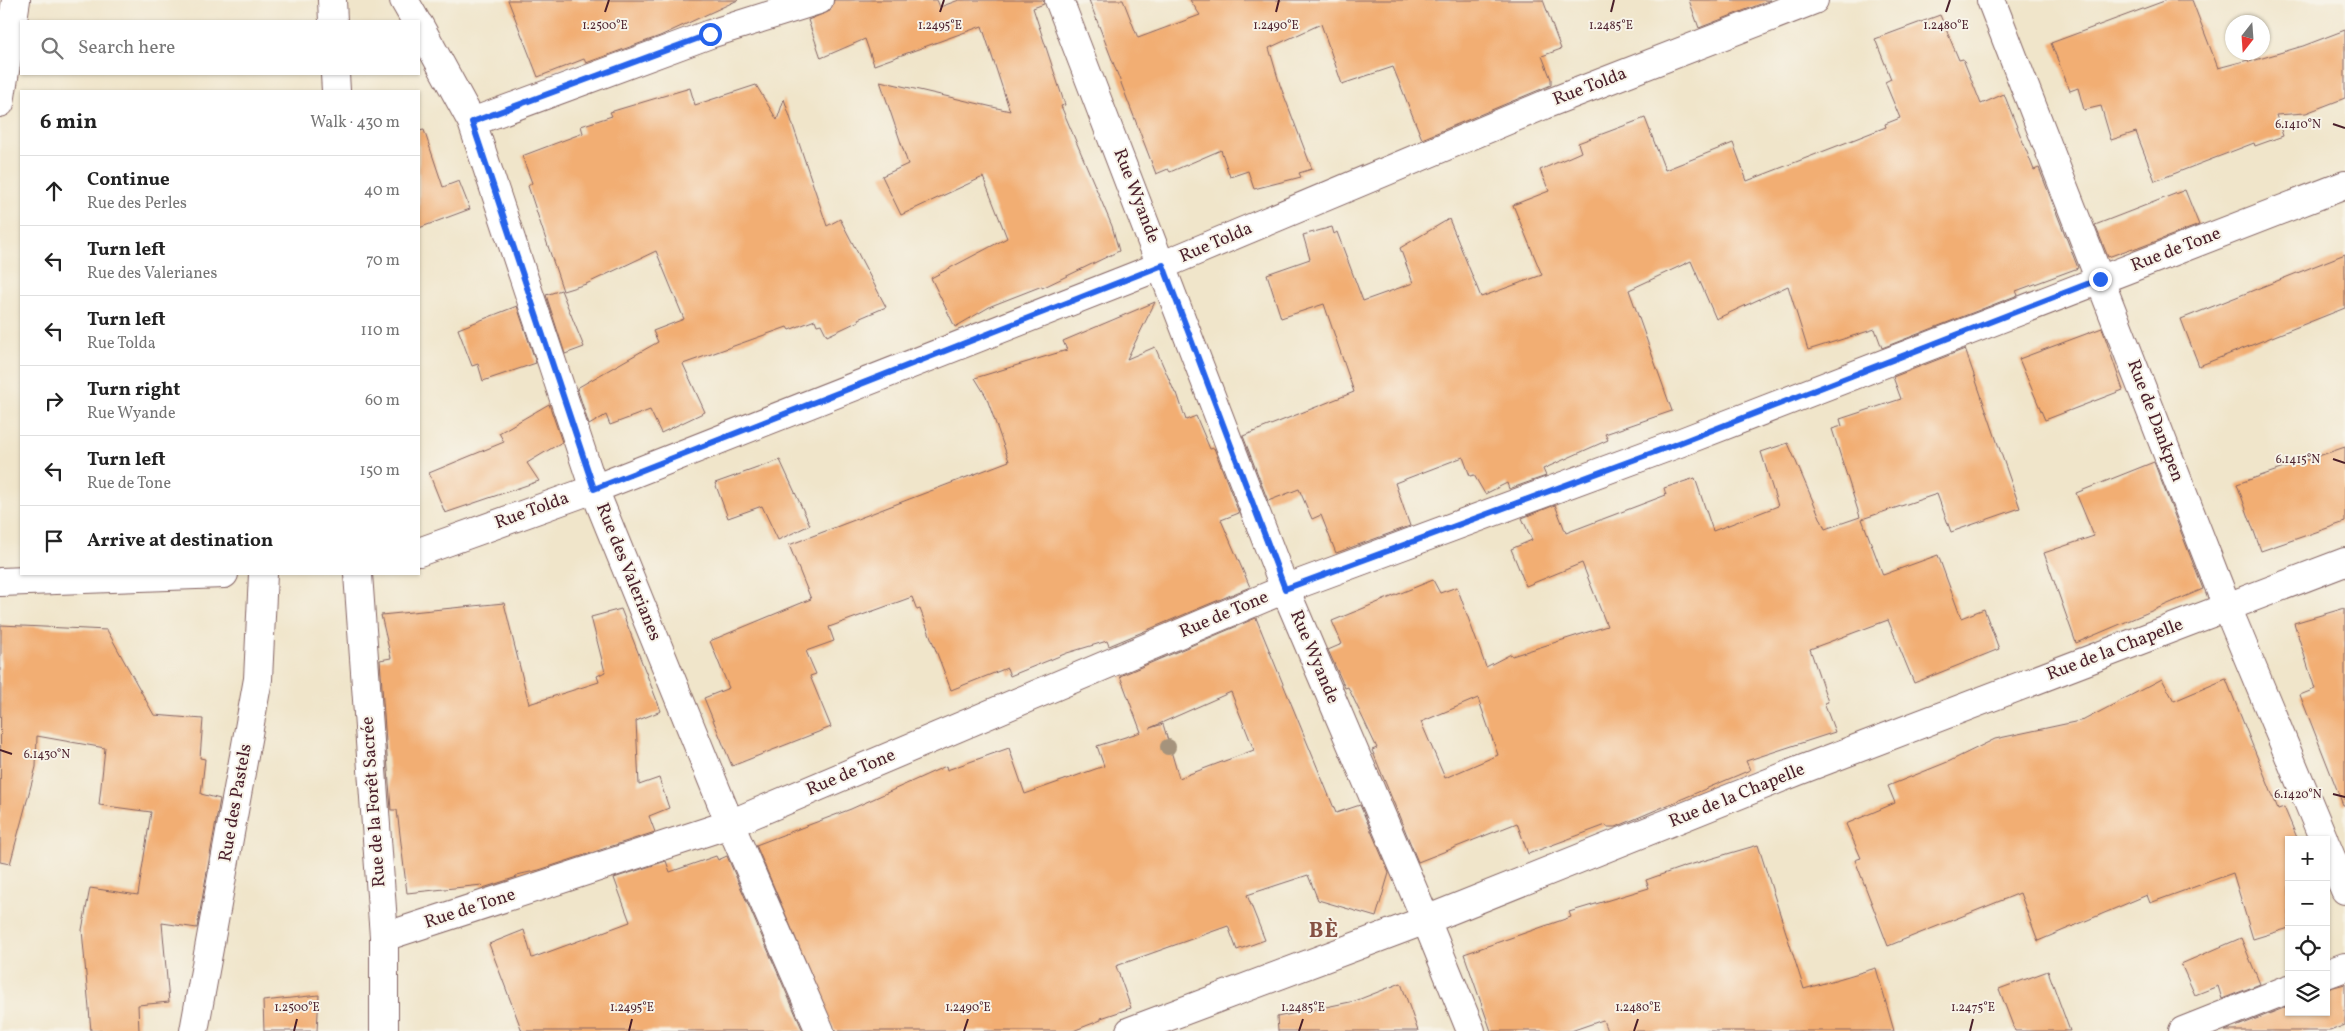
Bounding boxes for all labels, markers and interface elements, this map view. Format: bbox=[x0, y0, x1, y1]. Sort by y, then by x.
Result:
north arrow bbox=[2225, 15, 2270, 60]
text: 1.2500°E bbox=[582, 18, 628, 34]
text: 1.2495°E bbox=[918, 18, 962, 34]
text: 1.2490°E bbox=[1253, 18, 1299, 34]
text: 1.2485°E bbox=[1589, 18, 1633, 34]
text: 1.2480°E bbox=[1923, 18, 1969, 34]
search box bbox=[20, 20, 420, 75]
route start bbox=[699, 23, 722, 46]
icon: search bbox=[38, 34, 66, 62]
text: Search here bbox=[78, 35, 175, 61]
street label: Rue Tolda bbox=[1549, 61, 1631, 113]
text: 6 min bbox=[40, 108, 97, 137]
text: Walk · 430 m bbox=[310, 112, 400, 134]
text: 6.1410°N bbox=[2275, 117, 2321, 133]
street label: Rue Wyande bbox=[1106, 145, 1166, 247]
text: Continue bbox=[87, 167, 170, 193]
icon: ahead bbox=[40, 177, 68, 205]
text: 40 m bbox=[364, 180, 400, 202]
text: Rue des Perles bbox=[87, 193, 187, 215]
street label: Rue Tolda bbox=[1176, 216, 1256, 270]
street label: Rue de Tone bbox=[2127, 221, 2225, 279]
text: Turn left bbox=[87, 237, 166, 263]
icon: left bbox=[40, 247, 68, 275]
text: 70 m bbox=[366, 250, 400, 272]
text: Rue des Valerianes bbox=[87, 263, 217, 285]
route end bbox=[2089, 268, 2112, 291]
text: Turn left bbox=[87, 307, 166, 333]
icon: left bbox=[40, 317, 68, 345]
text: 110 m bbox=[361, 320, 400, 342]
text: Rue Tolda bbox=[87, 333, 156, 355]
street label: Rue de Dankpen bbox=[2120, 356, 2190, 486]
text: Turn right bbox=[87, 377, 180, 403]
icon: right bbox=[40, 387, 68, 415]
text: 60 m bbox=[365, 390, 400, 412]
text: Rue Wyande bbox=[87, 403, 175, 425]
text: Turn left bbox=[87, 447, 166, 473]
text: 6.1415°N bbox=[2276, 452, 2320, 468]
icon: left bbox=[40, 457, 68, 485]
text: 150 m bbox=[359, 460, 400, 482]
text: Rue de Tone bbox=[87, 473, 171, 495]
street label: Rue Tolda bbox=[491, 486, 573, 536]
street label: Rue des Valerianes bbox=[589, 499, 667, 645]
icon: arrive bbox=[40, 527, 68, 555]
text: Arrive at destination bbox=[87, 528, 273, 554]
street label: Rue de Tone bbox=[1176, 585, 1272, 645]
street label: Rue Wyande bbox=[1283, 606, 1345, 708]
street label: Rue de la Chapelle bbox=[2043, 612, 2187, 688]
street label: Rue de la Forêt Sacrée bbox=[356, 716, 392, 888]
street label: Rue des Pastels bbox=[213, 742, 259, 864]
street label: Rue de Tone bbox=[803, 743, 899, 803]
text: 6.1430°N bbox=[24, 747, 70, 763]
street label: Rue de la Chapelle bbox=[1665, 757, 1809, 835]
text: 6.1420°N bbox=[2274, 787, 2322, 803]
map controls bbox=[2285, 836, 2330, 1016]
button: + bbox=[2285, 836, 2330, 881]
button: − bbox=[2285, 881, 2330, 926]
street label: Rue de Tone bbox=[421, 883, 519, 935]
district label: BÈ bbox=[1309, 916, 1339, 947]
button: locate bbox=[2285, 926, 2330, 971]
button: layers bbox=[2285, 971, 2330, 1016]
text: 1.2500°E bbox=[274, 1000, 320, 1016]
text: 1.2495°E bbox=[610, 1000, 654, 1016]
text: 1.2490°E bbox=[945, 1000, 991, 1016]
text: 1.2485°E bbox=[1281, 1000, 1325, 1016]
text: 1.2480°E bbox=[1615, 1000, 1661, 1016]
text: 1.2475°E bbox=[1951, 1000, 1995, 1016]

